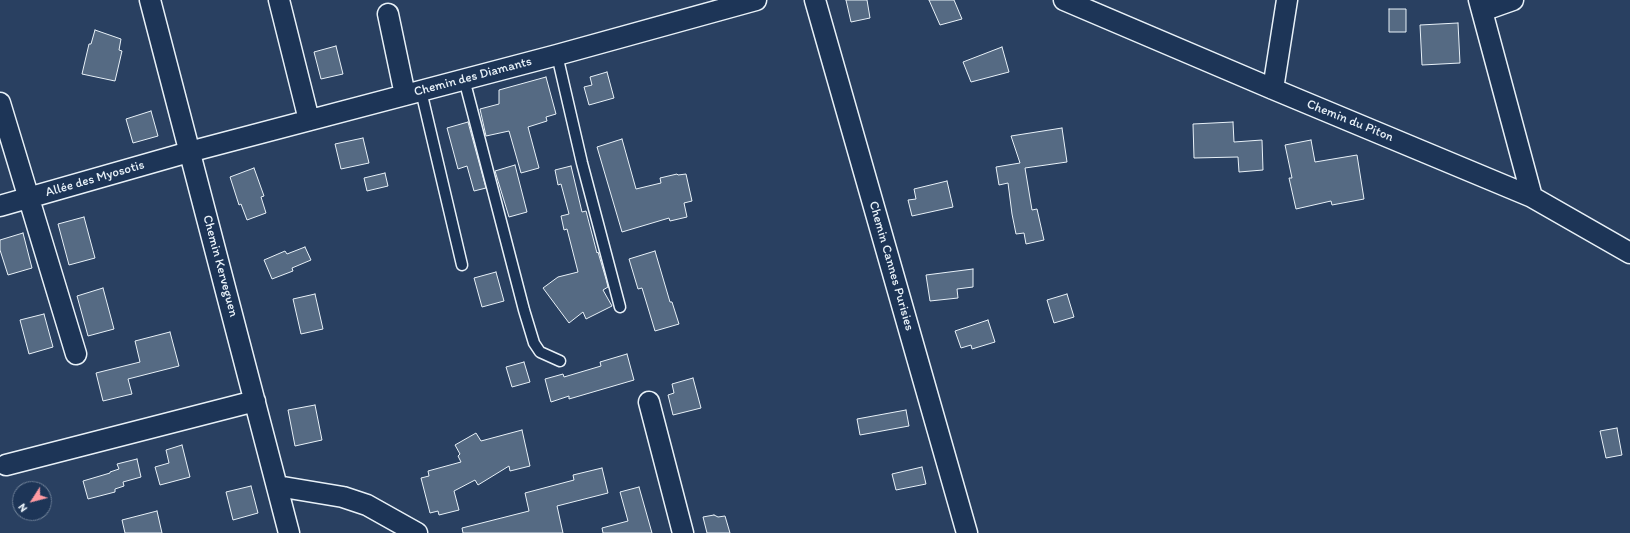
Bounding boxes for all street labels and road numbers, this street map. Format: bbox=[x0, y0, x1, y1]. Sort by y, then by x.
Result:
street label: Chemin des Diamants bbox=[412, 54, 534, 100]
street label: Chemin du Piton bbox=[1304, 97, 1396, 145]
street label: Allée des Myosotis bbox=[44, 157, 146, 201]
street label: Chemin Cannes Purisies bbox=[865, 199, 917, 333]
street label: Chemin Kerveguen bbox=[199, 213, 241, 319]

